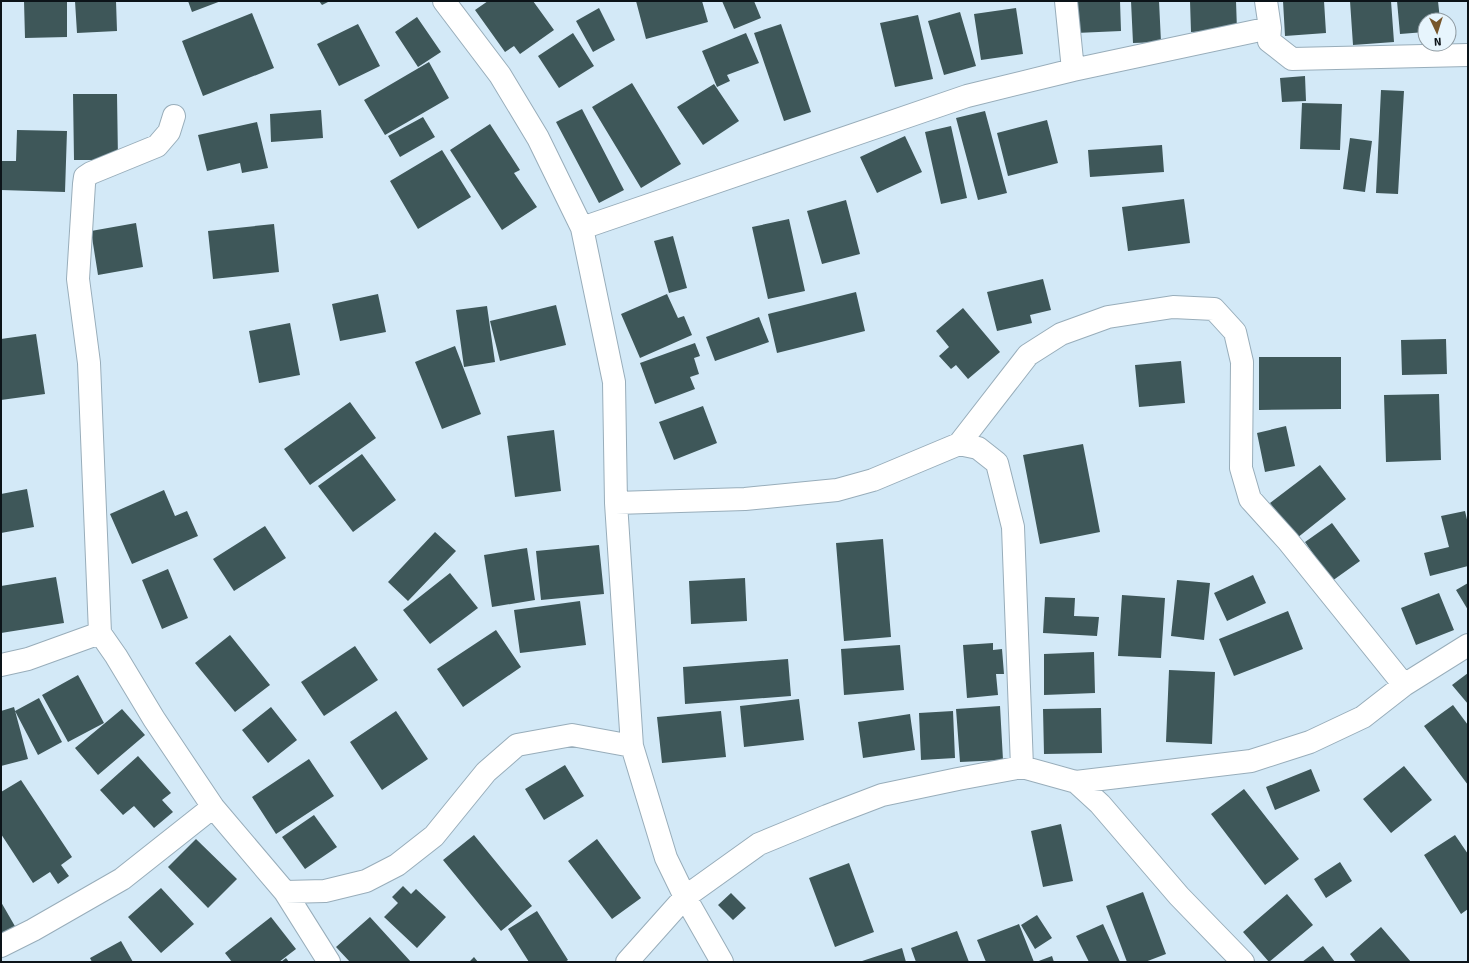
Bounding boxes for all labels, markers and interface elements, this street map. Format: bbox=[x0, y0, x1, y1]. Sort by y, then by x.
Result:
north arrow bbox=[1417, 12, 1457, 52]
text: N bbox=[1433, 35, 1442, 48]

